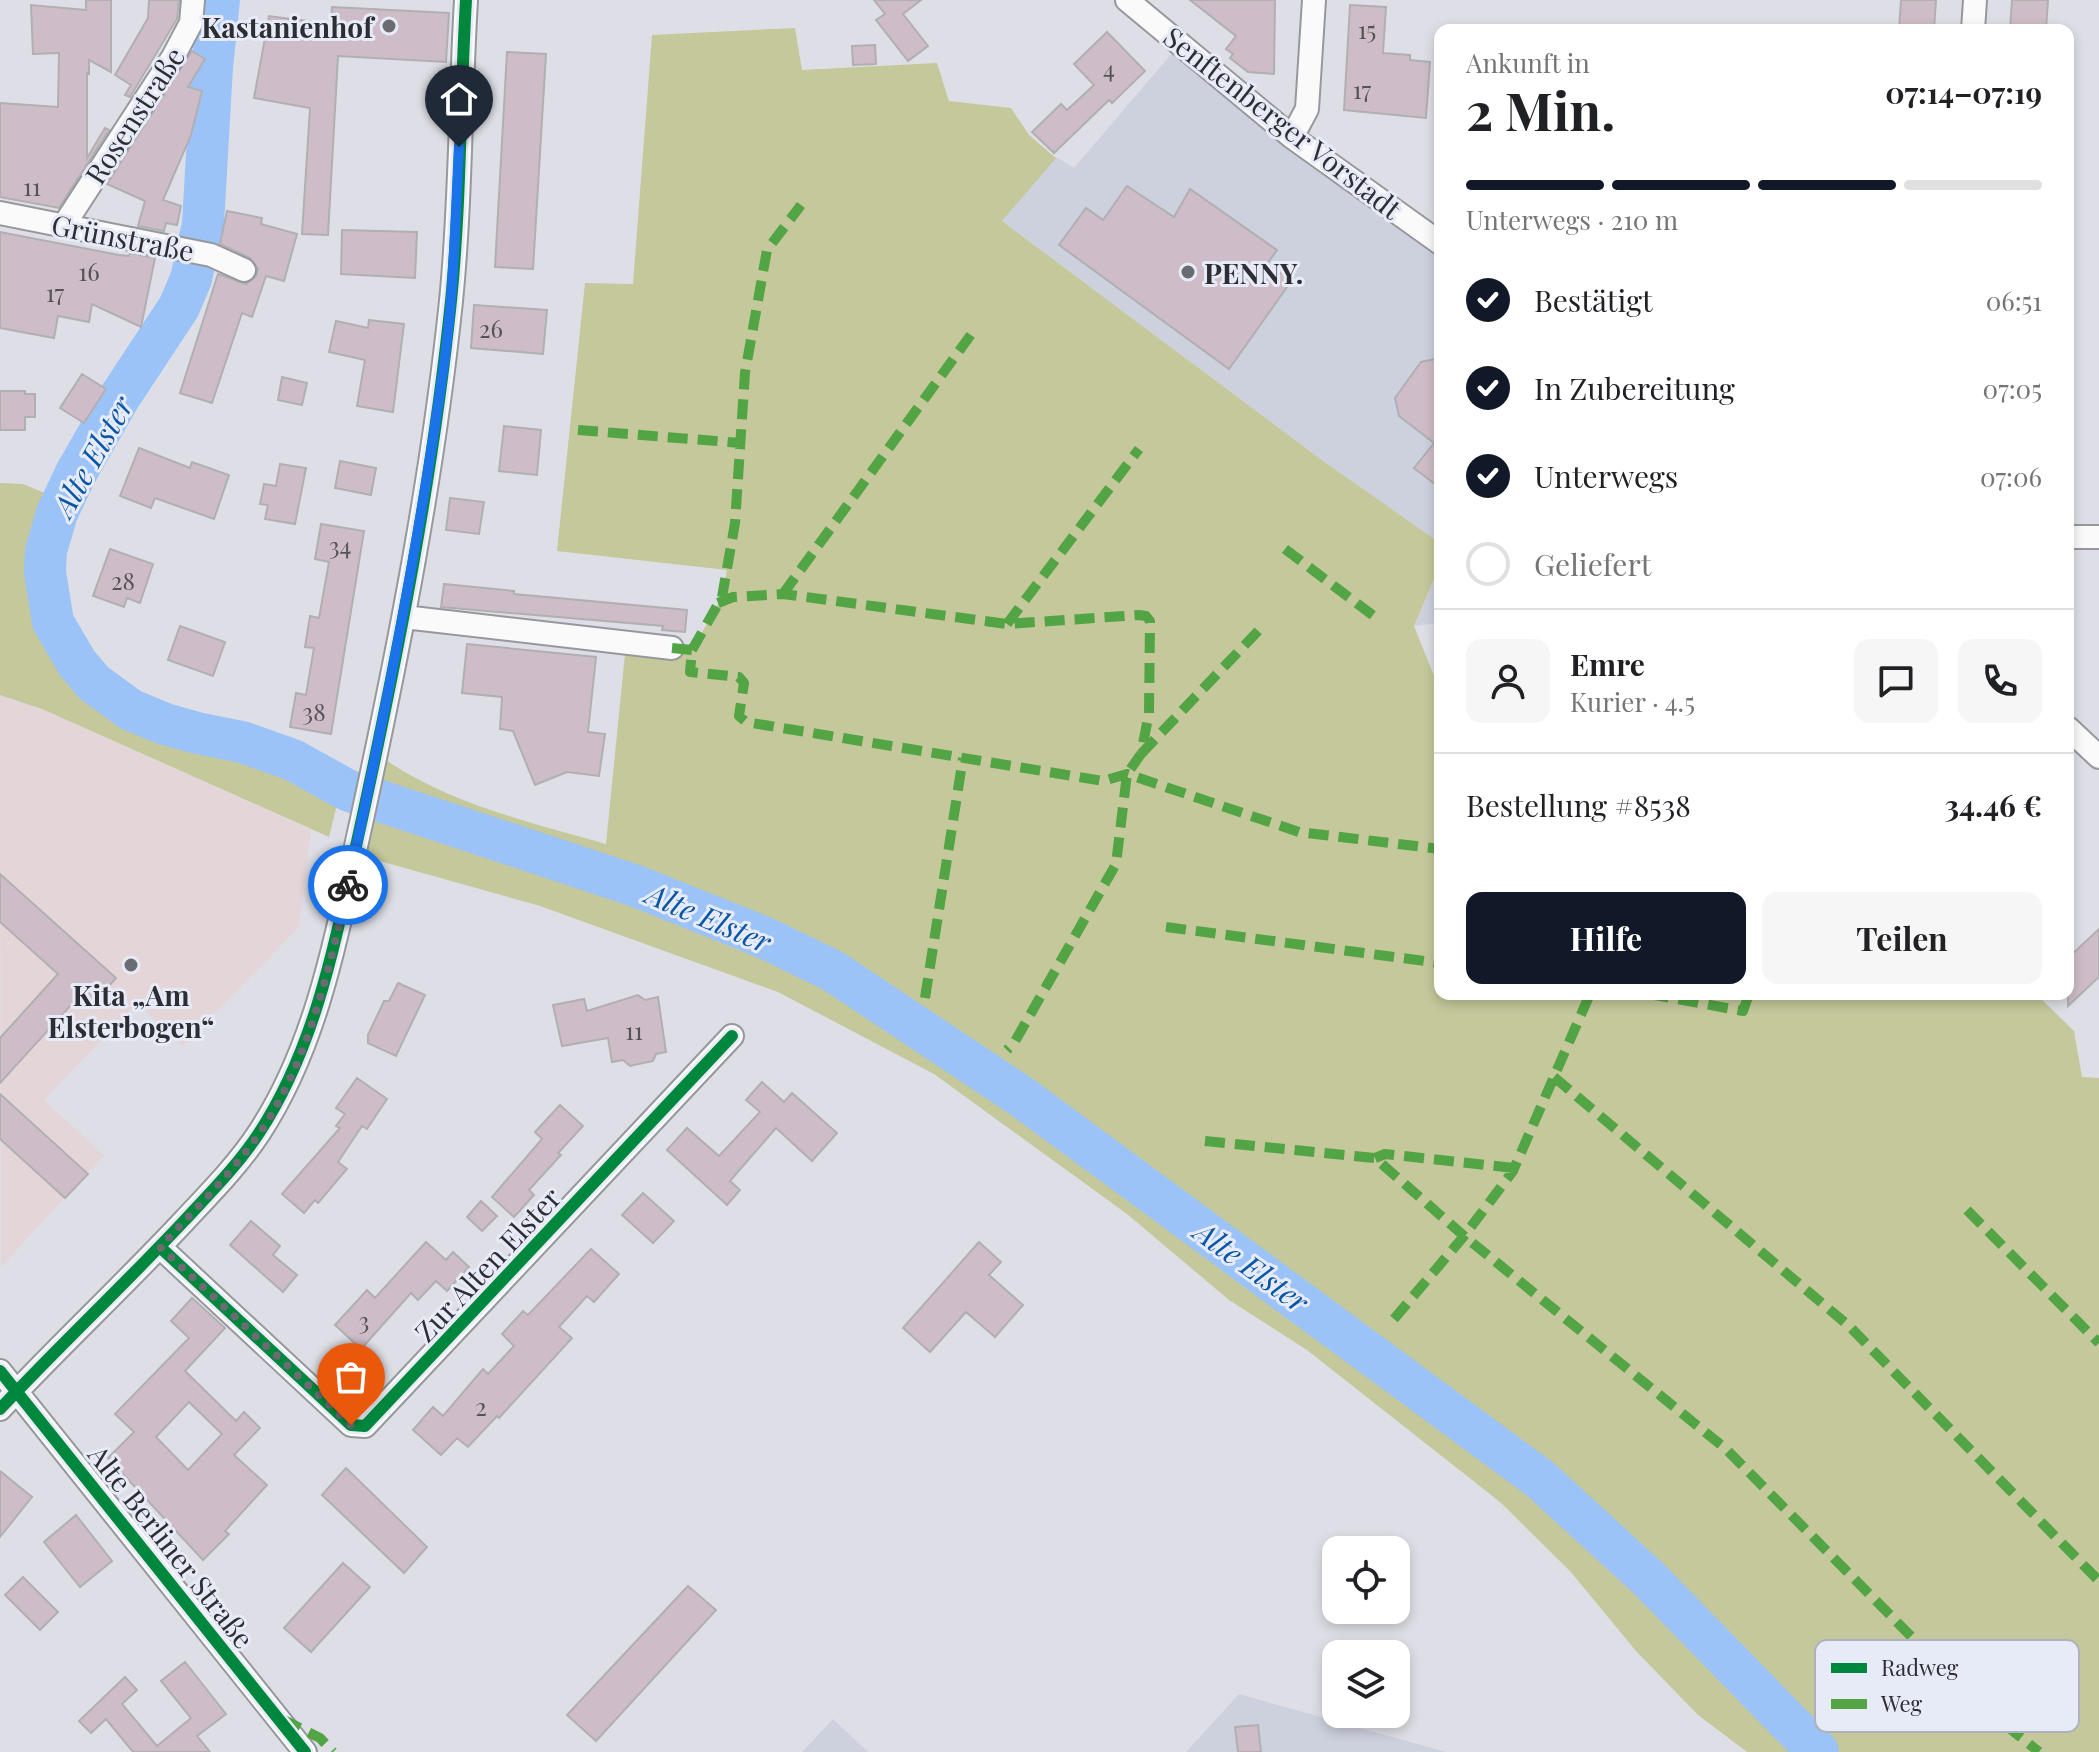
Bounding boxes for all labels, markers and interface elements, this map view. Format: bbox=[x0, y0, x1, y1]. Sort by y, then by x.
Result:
place label: Kastanienhof bbox=[201, 8, 376, 45]
house number: 15 bbox=[1358, 13, 1376, 45]
marker: Kastanienhof bbox=[380, 17, 398, 35]
street label: Senftenberger Vorstadt bbox=[1157, 18, 1410, 227]
street label: Rosenstraße bbox=[76, 39, 192, 191]
text: Ankunft in bbox=[1466, 45, 1590, 80]
house number: 4 bbox=[1103, 52, 1115, 84]
pin bbox=[425, 65, 493, 147]
text: 07:14–07:19 bbox=[1885, 72, 2042, 112]
house number: 17 bbox=[1353, 73, 1372, 105]
text: 2 Min. bbox=[1466, 75, 1615, 144]
icon: home bbox=[437, 77, 481, 121]
house number: 11 bbox=[23, 170, 41, 202]
text: Unterwegs · 210 m bbox=[1466, 202, 1678, 237]
street label: Grünstraße bbox=[49, 205, 197, 269]
place label: PENNY. bbox=[1204, 254, 1303, 291]
house number: 16 bbox=[78, 255, 100, 287]
marker: PENNY. bbox=[1179, 263, 1197, 281]
house number: 17 bbox=[46, 276, 65, 308]
icon: check bbox=[1466, 278, 1510, 322]
text: Bestätigt bbox=[1534, 280, 1653, 320]
text: 06:51 bbox=[1986, 283, 2042, 318]
house number: 26 bbox=[479, 312, 503, 344]
icon: check bbox=[1466, 366, 1510, 410]
text: In Zubereitung bbox=[1534, 368, 1735, 408]
text: 07:05 bbox=[1983, 371, 2042, 406]
water label: Alte Elster bbox=[41, 388, 142, 526]
icon: check bbox=[1466, 454, 1510, 498]
text: Unterwegs bbox=[1534, 456, 1678, 496]
text: 07:06 bbox=[1980, 459, 2042, 494]
house number: 34 bbox=[329, 529, 351, 561]
text: Geliefert bbox=[1534, 544, 1651, 584]
house number: 28 bbox=[111, 564, 135, 596]
button: person bbox=[1466, 639, 1550, 723]
button: chat bbox=[1854, 639, 1938, 723]
button: phone bbox=[1958, 639, 2042, 723]
text: Emre bbox=[1570, 644, 1645, 684]
text: Kurier · 4.5 bbox=[1570, 684, 1695, 719]
house number: 38 bbox=[302, 695, 326, 727]
text: Bestellung #8538 bbox=[1466, 785, 1691, 825]
text: 34.46 € bbox=[1945, 785, 2042, 825]
courier bbox=[308, 845, 388, 925]
icon: bike bbox=[326, 863, 370, 907]
water label: Alte Elster bbox=[638, 872, 778, 962]
button: Hilfe bbox=[1466, 892, 1746, 984]
button: Teilen bbox=[1762, 892, 2042, 984]
marker: Kita „Am Elsterbogen“ bbox=[122, 956, 140, 974]
place label: Kita „Am Elsterbogen“ bbox=[48, 976, 214, 1045]
house number: 11 bbox=[625, 1014, 643, 1046]
street label: Zur Alten Elster bbox=[406, 1179, 568, 1349]
water label: Alte Elster bbox=[1185, 1209, 1318, 1322]
house number: 3 bbox=[359, 1304, 369, 1336]
pin bbox=[317, 1343, 385, 1425]
icon: bag bbox=[329, 1355, 373, 1399]
house number: 2 bbox=[475, 1390, 487, 1422]
street label: Alte Berliner Straße bbox=[80, 1436, 263, 1655]
map controls bbox=[1322, 1536, 1410, 1728]
button: locate bbox=[1322, 1536, 1410, 1624]
button: layers bbox=[1322, 1640, 1410, 1728]
legend bbox=[1815, 1640, 2079, 1732]
text: Radweg bbox=[1881, 1652, 1959, 1682]
text: Weg bbox=[1880, 1688, 1923, 1718]

